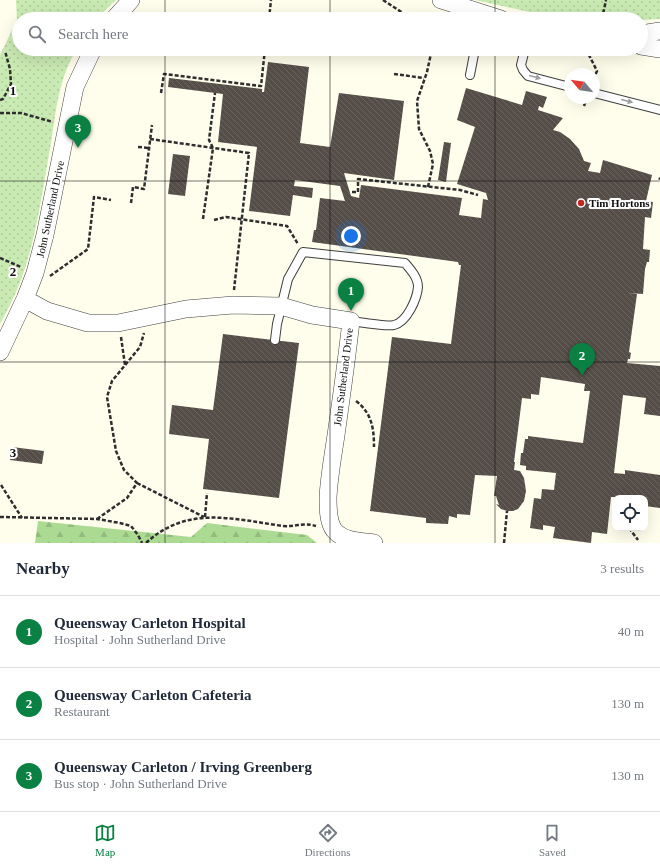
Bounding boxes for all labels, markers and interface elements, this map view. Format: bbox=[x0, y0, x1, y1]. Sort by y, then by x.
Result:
search box bbox=[12, 12, 648, 56]
icon: search bbox=[26, 23, 48, 45]
text: Search here bbox=[58, 26, 128, 42]
north arrow bbox=[564, 68, 600, 104]
one-way arrow bbox=[529, 75, 541, 81]
text: 1 bbox=[10, 83, 16, 98]
one-way arrow bbox=[621, 99, 633, 105]
pin: 3 bbox=[65, 115, 91, 148]
street label: John Sutherland Drive bbox=[34, 159, 66, 259]
place label: Tim Hortons bbox=[589, 197, 650, 209]
marker: Tim Hortons bbox=[576, 198, 586, 208]
your location bbox=[341, 226, 361, 246]
text: 2 bbox=[10, 264, 16, 279]
pin: 1 bbox=[338, 278, 364, 311]
street label: John Sutherland Drive bbox=[331, 327, 355, 427]
pin: 2 bbox=[569, 343, 595, 376]
text: 3 bbox=[10, 445, 17, 460]
map controls bbox=[612, 495, 648, 531]
button: locate bbox=[612, 495, 648, 531]
text: Nearby bbox=[16, 559, 70, 578]
text: 3 results bbox=[600, 561, 644, 576]
text: Queensway Carleton Hospital bbox=[54, 615, 246, 631]
text: 1 bbox=[26, 624, 32, 639]
text: 40 m bbox=[618, 624, 644, 639]
text: Hospital · John Sutherland Drive bbox=[54, 632, 226, 647]
text: Queensway Carleton Cafeteria bbox=[54, 687, 251, 703]
text: 2 bbox=[26, 696, 32, 711]
text: 130 m bbox=[611, 696, 644, 711]
text: Restaurant bbox=[54, 704, 110, 719]
text: Queensway Carleton / Irving Greenberg bbox=[54, 759, 312, 775]
text: 3 bbox=[26, 768, 32, 783]
text: 130 m bbox=[611, 768, 644, 783]
text: Bus stop · John Sutherland Drive bbox=[54, 776, 227, 791]
tab: Map bbox=[94, 822, 116, 858]
tab: Directions bbox=[305, 822, 350, 858]
tab: Saved bbox=[539, 822, 566, 858]

